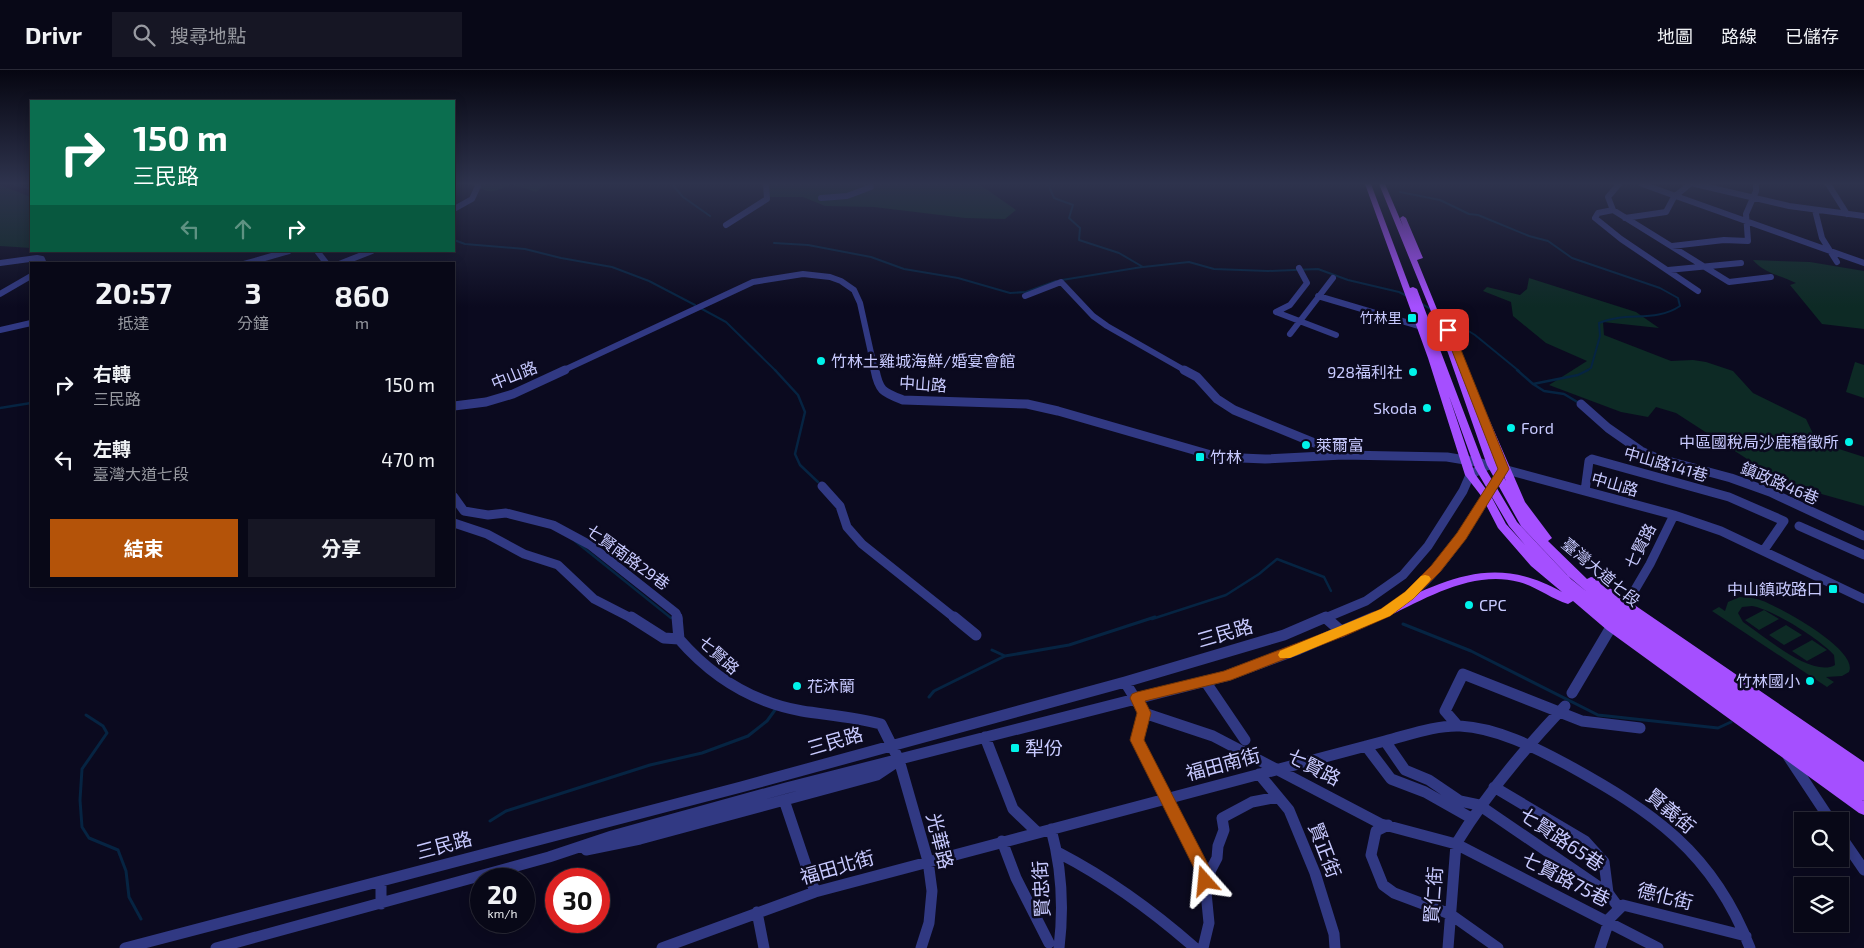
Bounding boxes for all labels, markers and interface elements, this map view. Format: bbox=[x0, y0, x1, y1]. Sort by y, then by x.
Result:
search box bbox=[112, 12, 462, 57]
text: Drivr bbox=[25, 20, 82, 49]
icon: search bbox=[130, 21, 158, 49]
text: 搜尋地點 bbox=[170, 24, 246, 47]
text: 地圖 bbox=[1657, 25, 1693, 47]
text: 路線 bbox=[1721, 25, 1757, 47]
text: 已儲存 bbox=[1785, 25, 1839, 47]
text: 150 m bbox=[133, 116, 228, 158]
icon: right bbox=[50, 120, 115, 185]
text: 三民路 bbox=[133, 162, 199, 188]
icon: left bbox=[176, 215, 204, 243]
icon: ahead bbox=[229, 215, 257, 243]
icon: right bbox=[282, 215, 310, 243]
text: 20:57 bbox=[95, 274, 172, 310]
text: 3 bbox=[245, 274, 262, 310]
text: 860 bbox=[334, 277, 390, 313]
place label: 竹林里 bbox=[1360, 309, 1402, 326]
pin bbox=[1427, 309, 1469, 351]
marker: 竹林里 bbox=[1406, 312, 1418, 324]
text: 抵達 bbox=[118, 313, 150, 332]
text: 分鐘 bbox=[237, 313, 269, 332]
text: m bbox=[355, 313, 369, 332]
icon: arrive bbox=[1434, 316, 1462, 344]
place label: 竹林土雞城海鮮/婚宴會館 bbox=[831, 351, 1015, 370]
marker: 竹林土雞城海鮮/婚宴會館 bbox=[815, 355, 827, 367]
street label: 中山路 bbox=[488, 357, 540, 392]
text: 右轉 bbox=[93, 362, 131, 385]
place label: 928福利社 bbox=[1327, 362, 1403, 381]
marker: 928福利社 bbox=[1407, 366, 1419, 378]
icon: right bbox=[50, 371, 78, 399]
street label: 中山路 bbox=[898, 372, 948, 395]
text: 150 m bbox=[385, 373, 435, 396]
text: 三民路 bbox=[93, 389, 141, 408]
place label: Skoda bbox=[1373, 398, 1417, 417]
marker: Skoda bbox=[1421, 402, 1433, 414]
place label: Ford bbox=[1521, 418, 1554, 437]
marker: Ford bbox=[1505, 422, 1517, 434]
place label: 中區國稅局沙鹿稽徵所 bbox=[1679, 432, 1839, 451]
place label: 萊爾富 bbox=[1316, 435, 1364, 454]
marker: 中區國稅局沙鹿稽徵所 bbox=[1843, 436, 1855, 448]
text: 左轉 bbox=[93, 437, 131, 460]
marker: 萊爾富 bbox=[1300, 439, 1312, 451]
street label: 中山路141巷 bbox=[1622, 442, 1710, 485]
icon: left bbox=[50, 446, 78, 474]
place label: 竹林 bbox=[1210, 447, 1242, 466]
text: 470 m bbox=[381, 448, 435, 471]
marker: 竹林 bbox=[1194, 451, 1206, 463]
street label: 鎮政路46巷 bbox=[1738, 458, 1822, 507]
text: 臺灣大道七段 bbox=[93, 464, 189, 483]
street label: 中山路 bbox=[1589, 468, 1641, 499]
button: 結束 bbox=[50, 519, 238, 577]
button: 分享 bbox=[248, 519, 435, 577]
street label: 七賢南路29巷 bbox=[583, 520, 674, 593]
street label: 七賢路 bbox=[1620, 520, 1659, 571]
street label: 臺灣大道七段 bbox=[1558, 533, 1644, 610]
place label: 中山鎮政路口 bbox=[1727, 579, 1823, 598]
marker: 中山鎮政路口 bbox=[1827, 583, 1839, 595]
place label: CPC bbox=[1479, 595, 1507, 614]
marker: CPC bbox=[1463, 599, 1475, 611]
street label: 三民路 bbox=[1194, 614, 1255, 651]
street label: 七賢路 bbox=[695, 632, 744, 678]
place label: 竹林國小 bbox=[1736, 671, 1800, 690]
marker: 竹林國小 bbox=[1804, 675, 1816, 687]
place label: 花沐蘭 bbox=[807, 676, 855, 695]
marker: 花沐蘭 bbox=[791, 680, 803, 692]
street label: 三民路 bbox=[804, 722, 865, 759]
place label: 犁份 bbox=[1025, 736, 1063, 759]
marker: 犁份 bbox=[1009, 742, 1021, 754]
street label: 福田南街 bbox=[1183, 743, 1263, 784]
street label: 七賢路 bbox=[1284, 743, 1345, 790]
street label: 賢義街 bbox=[1642, 783, 1701, 838]
street label: 七賢路65巷 bbox=[1516, 802, 1609, 875]
street label: 光華路 bbox=[922, 810, 959, 871]
map controls bbox=[1794, 812, 1849, 932]
button: search bbox=[1794, 812, 1849, 867]
street label: 賢正街 bbox=[1305, 819, 1346, 881]
street label: 三民路 bbox=[413, 826, 474, 863]
street label: 福田北街 bbox=[797, 845, 877, 888]
street label: 七賢路75巷 bbox=[1518, 847, 1614, 911]
position arrow bbox=[1178, 854, 1230, 906]
street label: 賢忠街 bbox=[1028, 860, 1053, 918]
street label: 賢仁街 bbox=[1419, 866, 1446, 924]
speed limit sign: 30 bbox=[545, 868, 610, 933]
street label: 德化街 bbox=[1635, 877, 1696, 914]
button: layers bbox=[1794, 877, 1849, 932]
text: 20 bbox=[487, 879, 518, 909]
text: km/h bbox=[488, 906, 517, 920]

